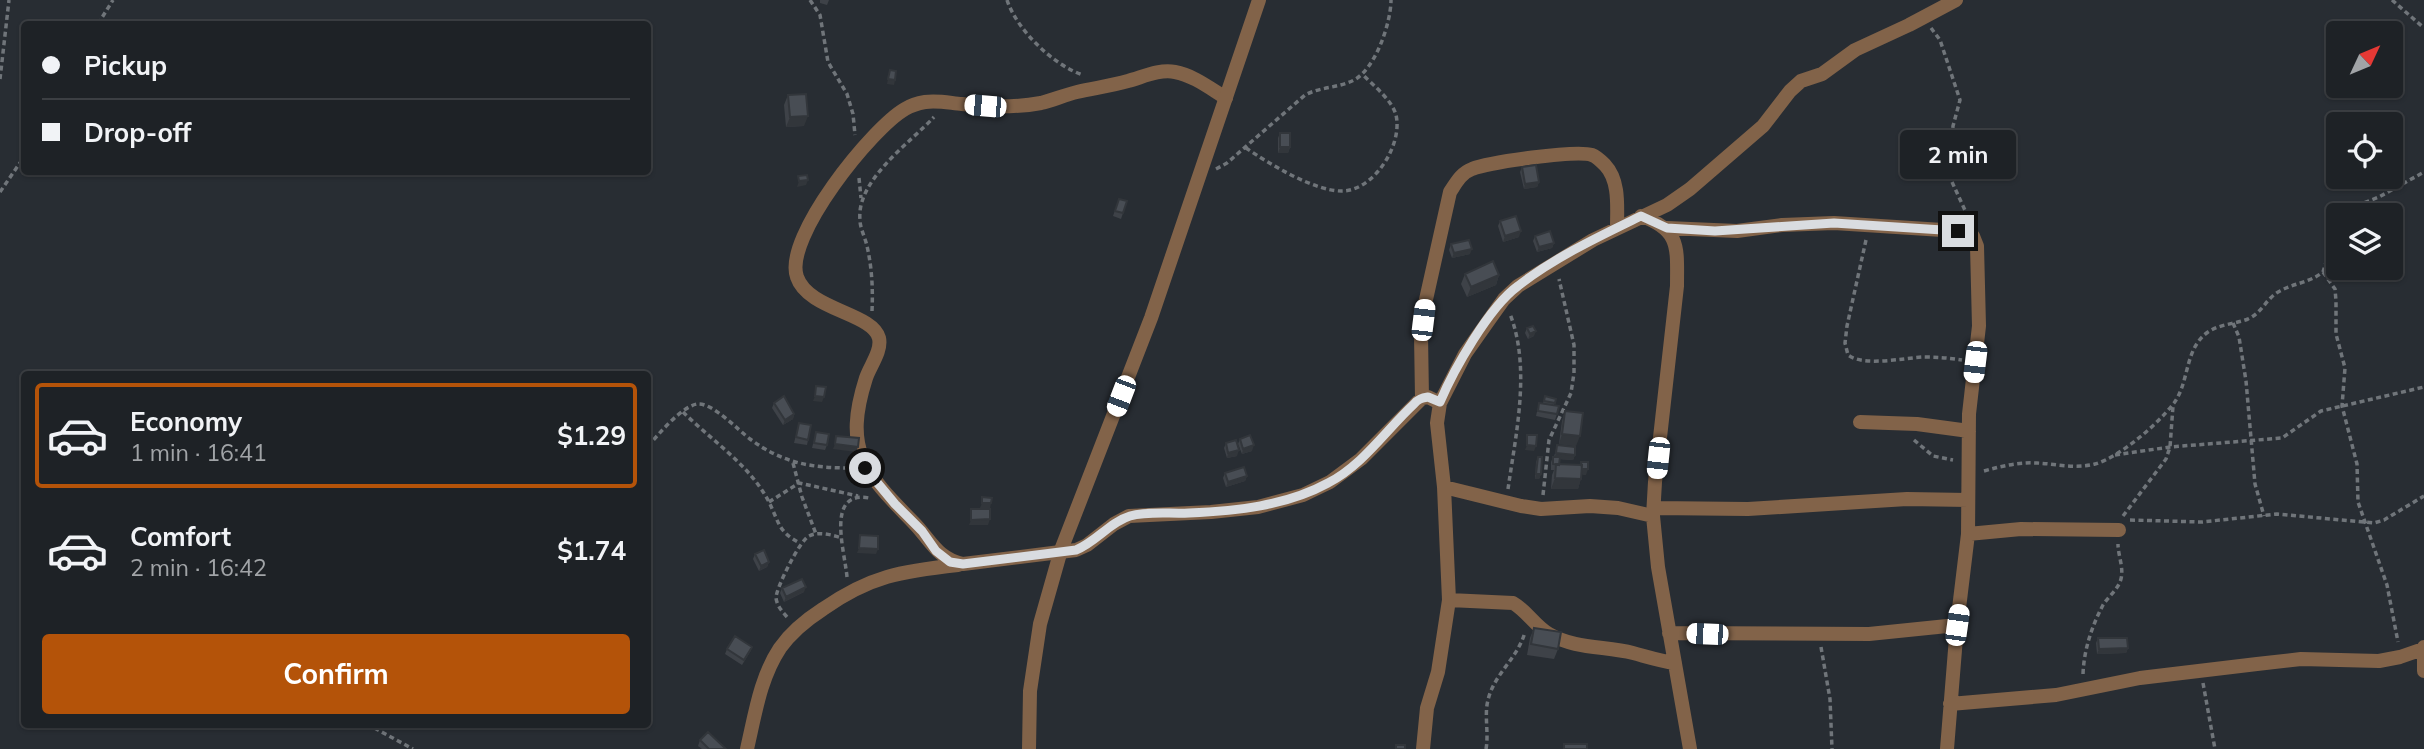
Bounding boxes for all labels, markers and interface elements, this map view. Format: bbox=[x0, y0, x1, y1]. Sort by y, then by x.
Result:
north arrow bbox=[2326, 21, 2403, 98]
map controls bbox=[2326, 21, 2403, 280]
text: Pickup bbox=[84, 49, 167, 82]
car bbox=[964, 94, 1007, 118]
button: locate bbox=[2326, 112, 2403, 189]
text: Drop-off bbox=[84, 116, 191, 149]
callout: 2 min bbox=[1900, 130, 2016, 178]
text: 2 min bbox=[1928, 140, 1988, 169]
button: layers bbox=[2326, 203, 2403, 280]
route end bbox=[1942, 215, 1974, 247]
car bbox=[1411, 298, 1436, 342]
car bbox=[1963, 340, 1988, 384]
car bbox=[1104, 373, 1139, 419]
icon: car bbox=[46, 404, 109, 467]
text: Economy bbox=[130, 405, 242, 438]
text: $1.29 bbox=[557, 419, 626, 452]
car bbox=[1646, 436, 1671, 480]
text: 1 min · 16:41 bbox=[130, 438, 267, 467]
route start bbox=[849, 452, 881, 484]
icon: car bbox=[46, 519, 109, 582]
text: Comfort bbox=[130, 520, 231, 553]
text: $1.74 bbox=[557, 534, 626, 567]
text: 2 min · 16:42 bbox=[130, 553, 267, 582]
car bbox=[1944, 603, 1971, 647]
car bbox=[1686, 623, 1729, 645]
button: Confirm bbox=[42, 634, 630, 714]

